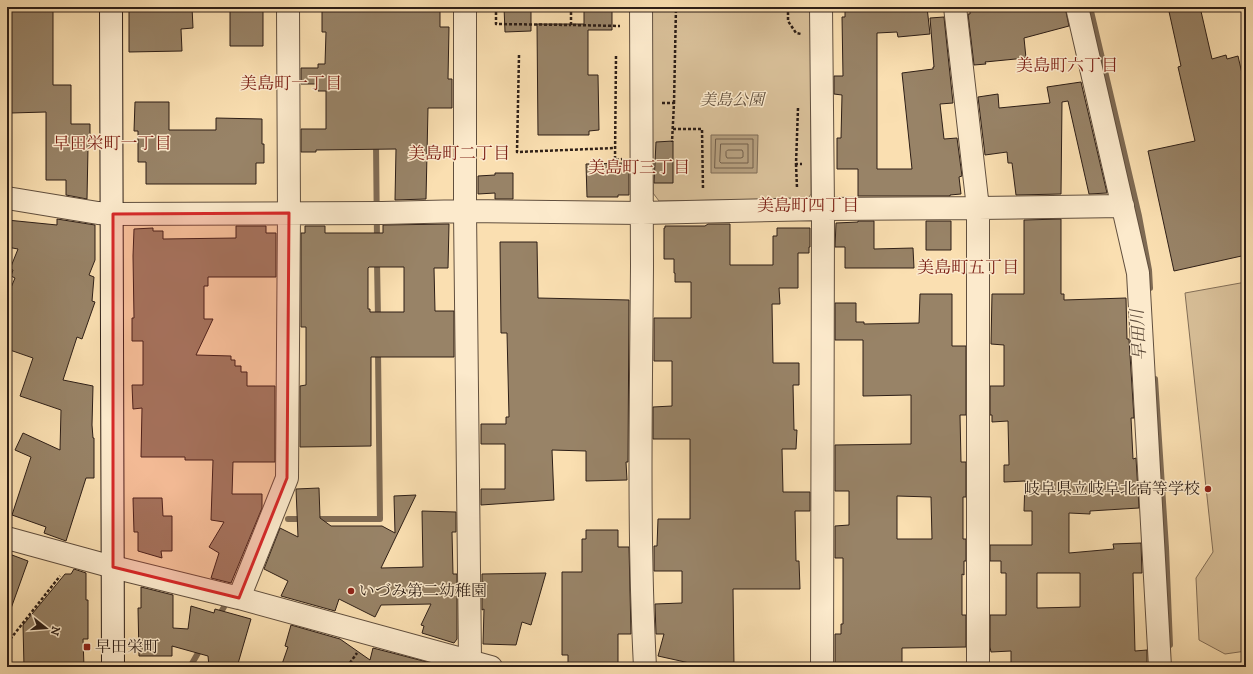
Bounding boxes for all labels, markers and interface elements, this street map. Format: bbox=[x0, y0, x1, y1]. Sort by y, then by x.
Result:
district label: 美島町六丁目 bbox=[1016, 55, 1118, 77]
district label: 美島町一丁目 bbox=[240, 73, 342, 95]
park label: 美島公園 bbox=[700, 90, 767, 110]
district label: 早田栄町一丁目 bbox=[53, 133, 172, 155]
district label: 美島町二丁目 bbox=[408, 143, 510, 165]
district label: 美島町三丁目 bbox=[588, 157, 690, 179]
district label: 美島町四丁目 bbox=[757, 195, 859, 217]
district label: 美島町五丁目 bbox=[917, 257, 1019, 279]
water label: 早田川 bbox=[1127, 307, 1151, 361]
place label: 岐阜県立岐阜北高等学校 bbox=[1024, 479, 1200, 499]
marker: 岐阜県立岐阜北高等学校 bbox=[1203, 484, 1213, 494]
place label: いづみ第二幼稚園 bbox=[359, 581, 487, 601]
marker: いづみ第二幼稚園 bbox=[346, 586, 356, 596]
north arrow bbox=[26, 608, 66, 648]
text: N bbox=[47, 624, 63, 637]
place label: 早田栄町 bbox=[95, 637, 159, 657]
marker: 早田栄町 bbox=[82, 642, 92, 652]

